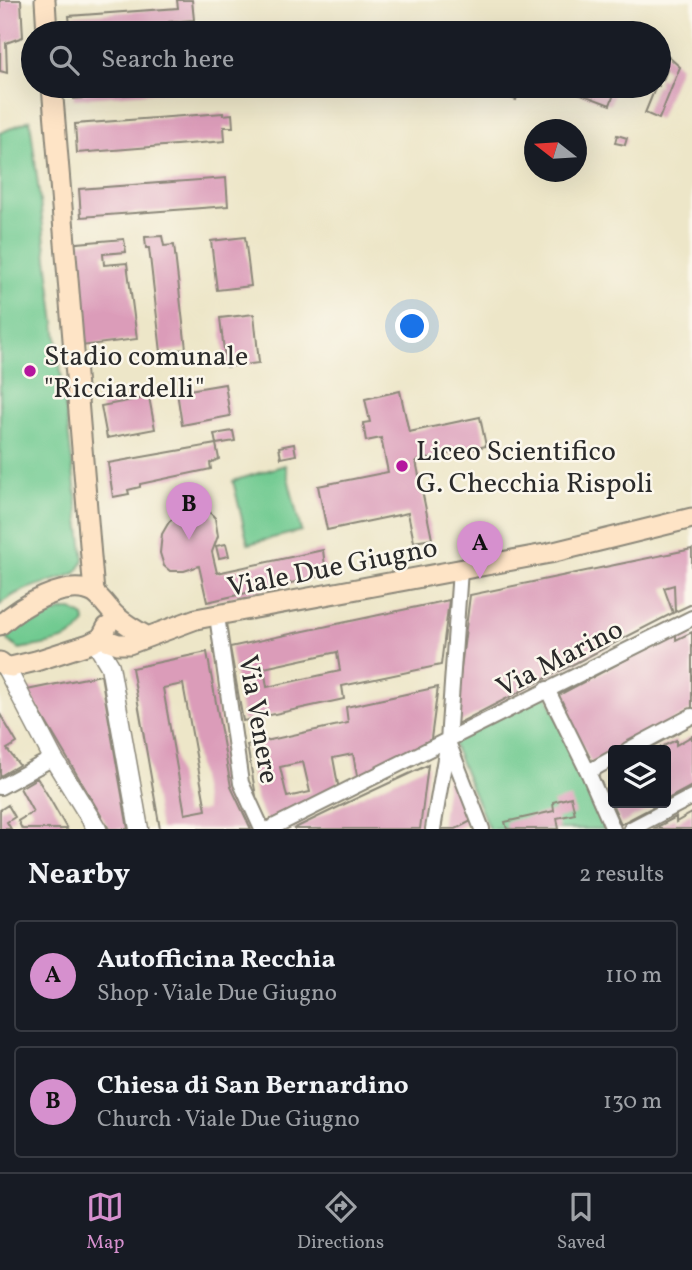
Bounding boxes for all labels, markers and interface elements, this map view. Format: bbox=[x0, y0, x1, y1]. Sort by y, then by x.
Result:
search box bbox=[21, 21, 671, 98]
icon: search bbox=[45, 41, 83, 79]
text: Search here bbox=[101, 42, 234, 78]
north arrow bbox=[524, 119, 587, 182]
your location bbox=[395, 309, 429, 343]
place label: Stadio comunale "Ricciardelli" bbox=[44, 338, 248, 409]
marker: Stadio comunale "Ricciardelli" bbox=[22, 363, 38, 379]
place label: Liceo Scientifico G. Checchia Rispoli bbox=[416, 433, 653, 504]
marker: Liceo Scientifico G. Checchia Rispoli bbox=[394, 458, 410, 474]
pin: B bbox=[166, 482, 212, 540]
pin: A bbox=[457, 521, 503, 579]
street label: Viale Due Giugno bbox=[224, 529, 441, 608]
street label: Via Marino bbox=[490, 611, 630, 708]
street label: Via Venere bbox=[227, 652, 288, 787]
map controls bbox=[608, 745, 671, 808]
button: layers bbox=[608, 745, 671, 808]
text: Nearby bbox=[28, 854, 130, 896]
text: 2 results bbox=[579, 859, 664, 891]
text: Autofficina Recchia bbox=[97, 942, 336, 978]
text: A bbox=[45, 960, 61, 992]
text: 110 m bbox=[605, 960, 662, 992]
text: Shop · Viale Due Giugno bbox=[97, 978, 337, 1010]
text: Chiesa di San Bernardino bbox=[97, 1068, 409, 1104]
text: B bbox=[45, 1086, 61, 1118]
text: 130 m bbox=[603, 1086, 662, 1118]
text: Church · Viale Due Giugno bbox=[97, 1104, 360, 1136]
tab: Map bbox=[86, 1188, 124, 1256]
tab: Directions bbox=[297, 1188, 384, 1256]
tab: Saved bbox=[557, 1188, 606, 1256]

